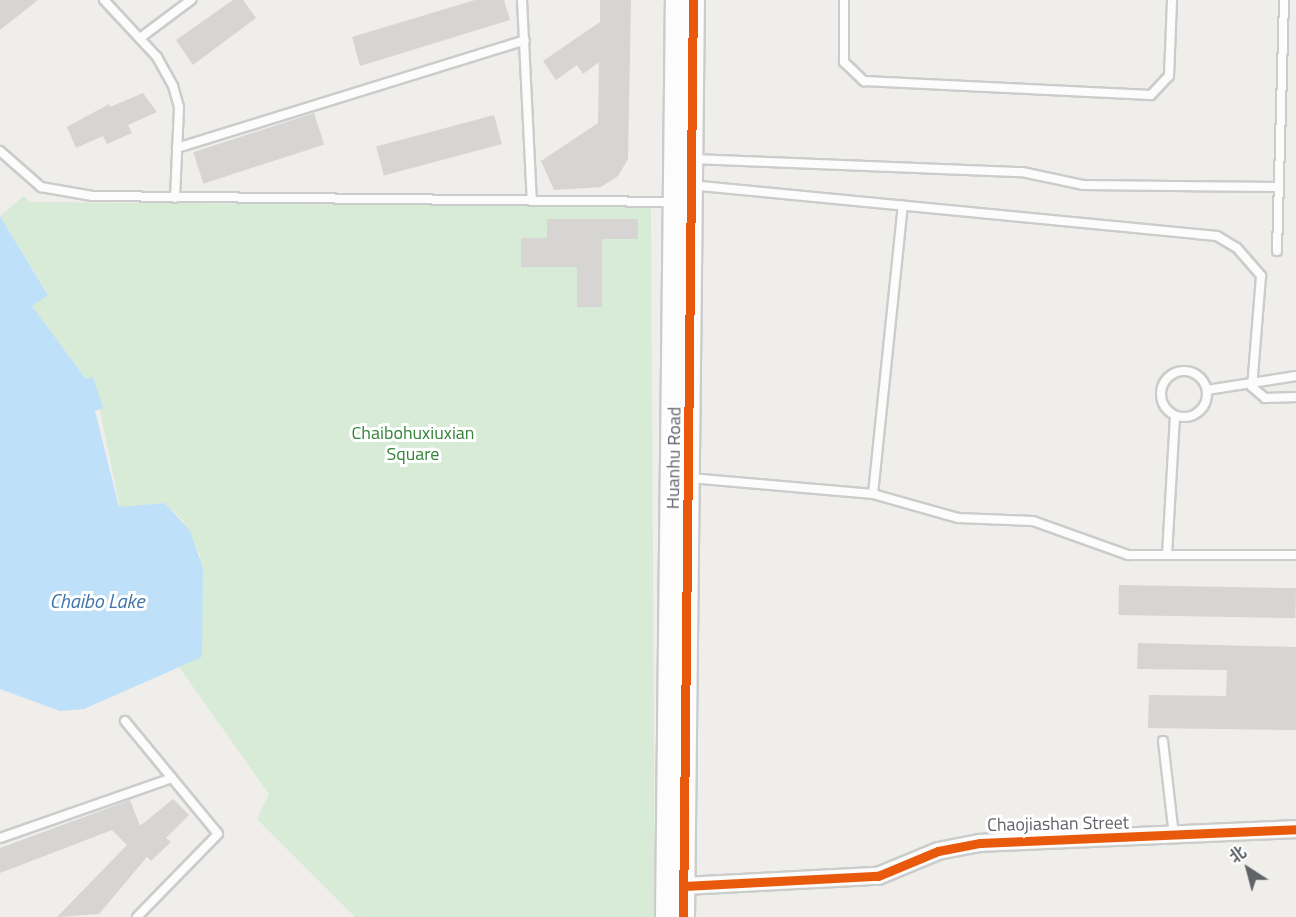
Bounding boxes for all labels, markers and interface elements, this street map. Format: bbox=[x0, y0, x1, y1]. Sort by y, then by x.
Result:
street label: Huanhu Road bbox=[662, 407, 686, 509]
park label: Chaibohuxiuxian Square bbox=[351, 423, 475, 466]
water label: Chaibo Lake bbox=[50, 588, 144, 612]
street label: Chaojiashan Street bbox=[987, 812, 1129, 836]
north arrow bbox=[1218, 839, 1278, 899]
text: 北 bbox=[1224, 840, 1251, 869]

